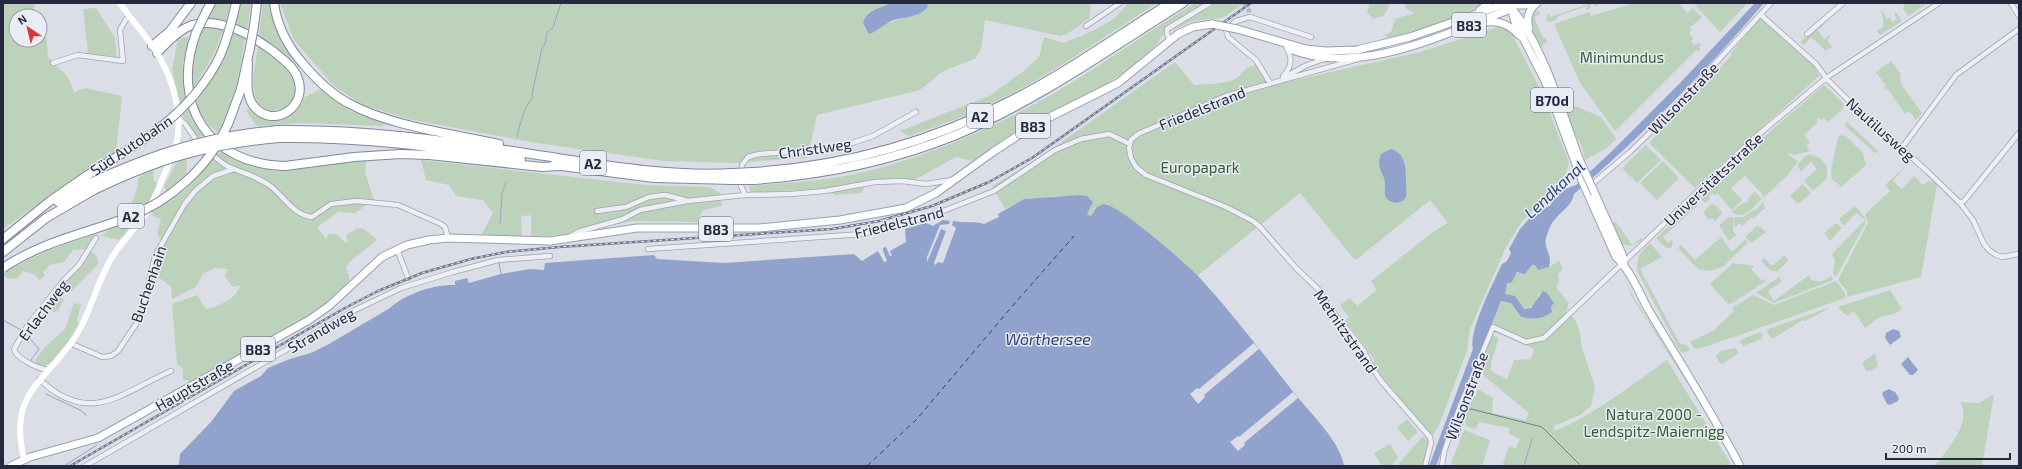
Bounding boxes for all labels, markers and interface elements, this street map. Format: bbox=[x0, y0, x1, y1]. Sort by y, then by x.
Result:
north arrow bbox=[8, 8, 48, 48]
text: N bbox=[15, 12, 29, 27]
road number: B83 bbox=[1452, 13, 1486, 37]
park label: Minimundus bbox=[1580, 48, 1664, 66]
street label: Wilsonstraße bbox=[1644, 58, 1722, 138]
street label: Friedelstrand bbox=[1156, 82, 1248, 134]
road number: B70d bbox=[1531, 88, 1573, 112]
street label: Nautilusweg bbox=[1843, 93, 1920, 165]
road number: A2 bbox=[967, 104, 993, 128]
street label: Süd Autobahn bbox=[87, 111, 175, 179]
road number: B83 bbox=[1016, 114, 1050, 138]
street label: Universitätsstraße bbox=[1660, 129, 1766, 229]
street label: Christlweg bbox=[777, 134, 853, 162]
road number: A2 bbox=[580, 151, 606, 175]
water label: Lendkanal bbox=[1520, 156, 1588, 222]
park label: Europapark bbox=[1161, 158, 1240, 176]
street label: Friedelstrand bbox=[852, 202, 946, 242]
road number: A2 bbox=[118, 204, 144, 228]
road number: B83 bbox=[699, 217, 733, 241]
street label: Buchenhain bbox=[126, 243, 170, 325]
street label: Erlachweg bbox=[14, 275, 72, 344]
street label: Metnitzstrand bbox=[1311, 286, 1381, 376]
street label: Strandweg bbox=[284, 303, 358, 356]
water label: Wörthersee bbox=[1005, 329, 1091, 348]
road number: B83 bbox=[241, 337, 275, 361]
street label: Wilsonstraße bbox=[1441, 349, 1491, 443]
street label: Hauptstraße bbox=[152, 355, 236, 415]
park label: Natura 2000 - Lendspitz-Maiernigg bbox=[1583, 405, 1725, 440]
scale bar bbox=[1886, 435, 2010, 461]
text: 200 m bbox=[1892, 441, 1926, 455]

